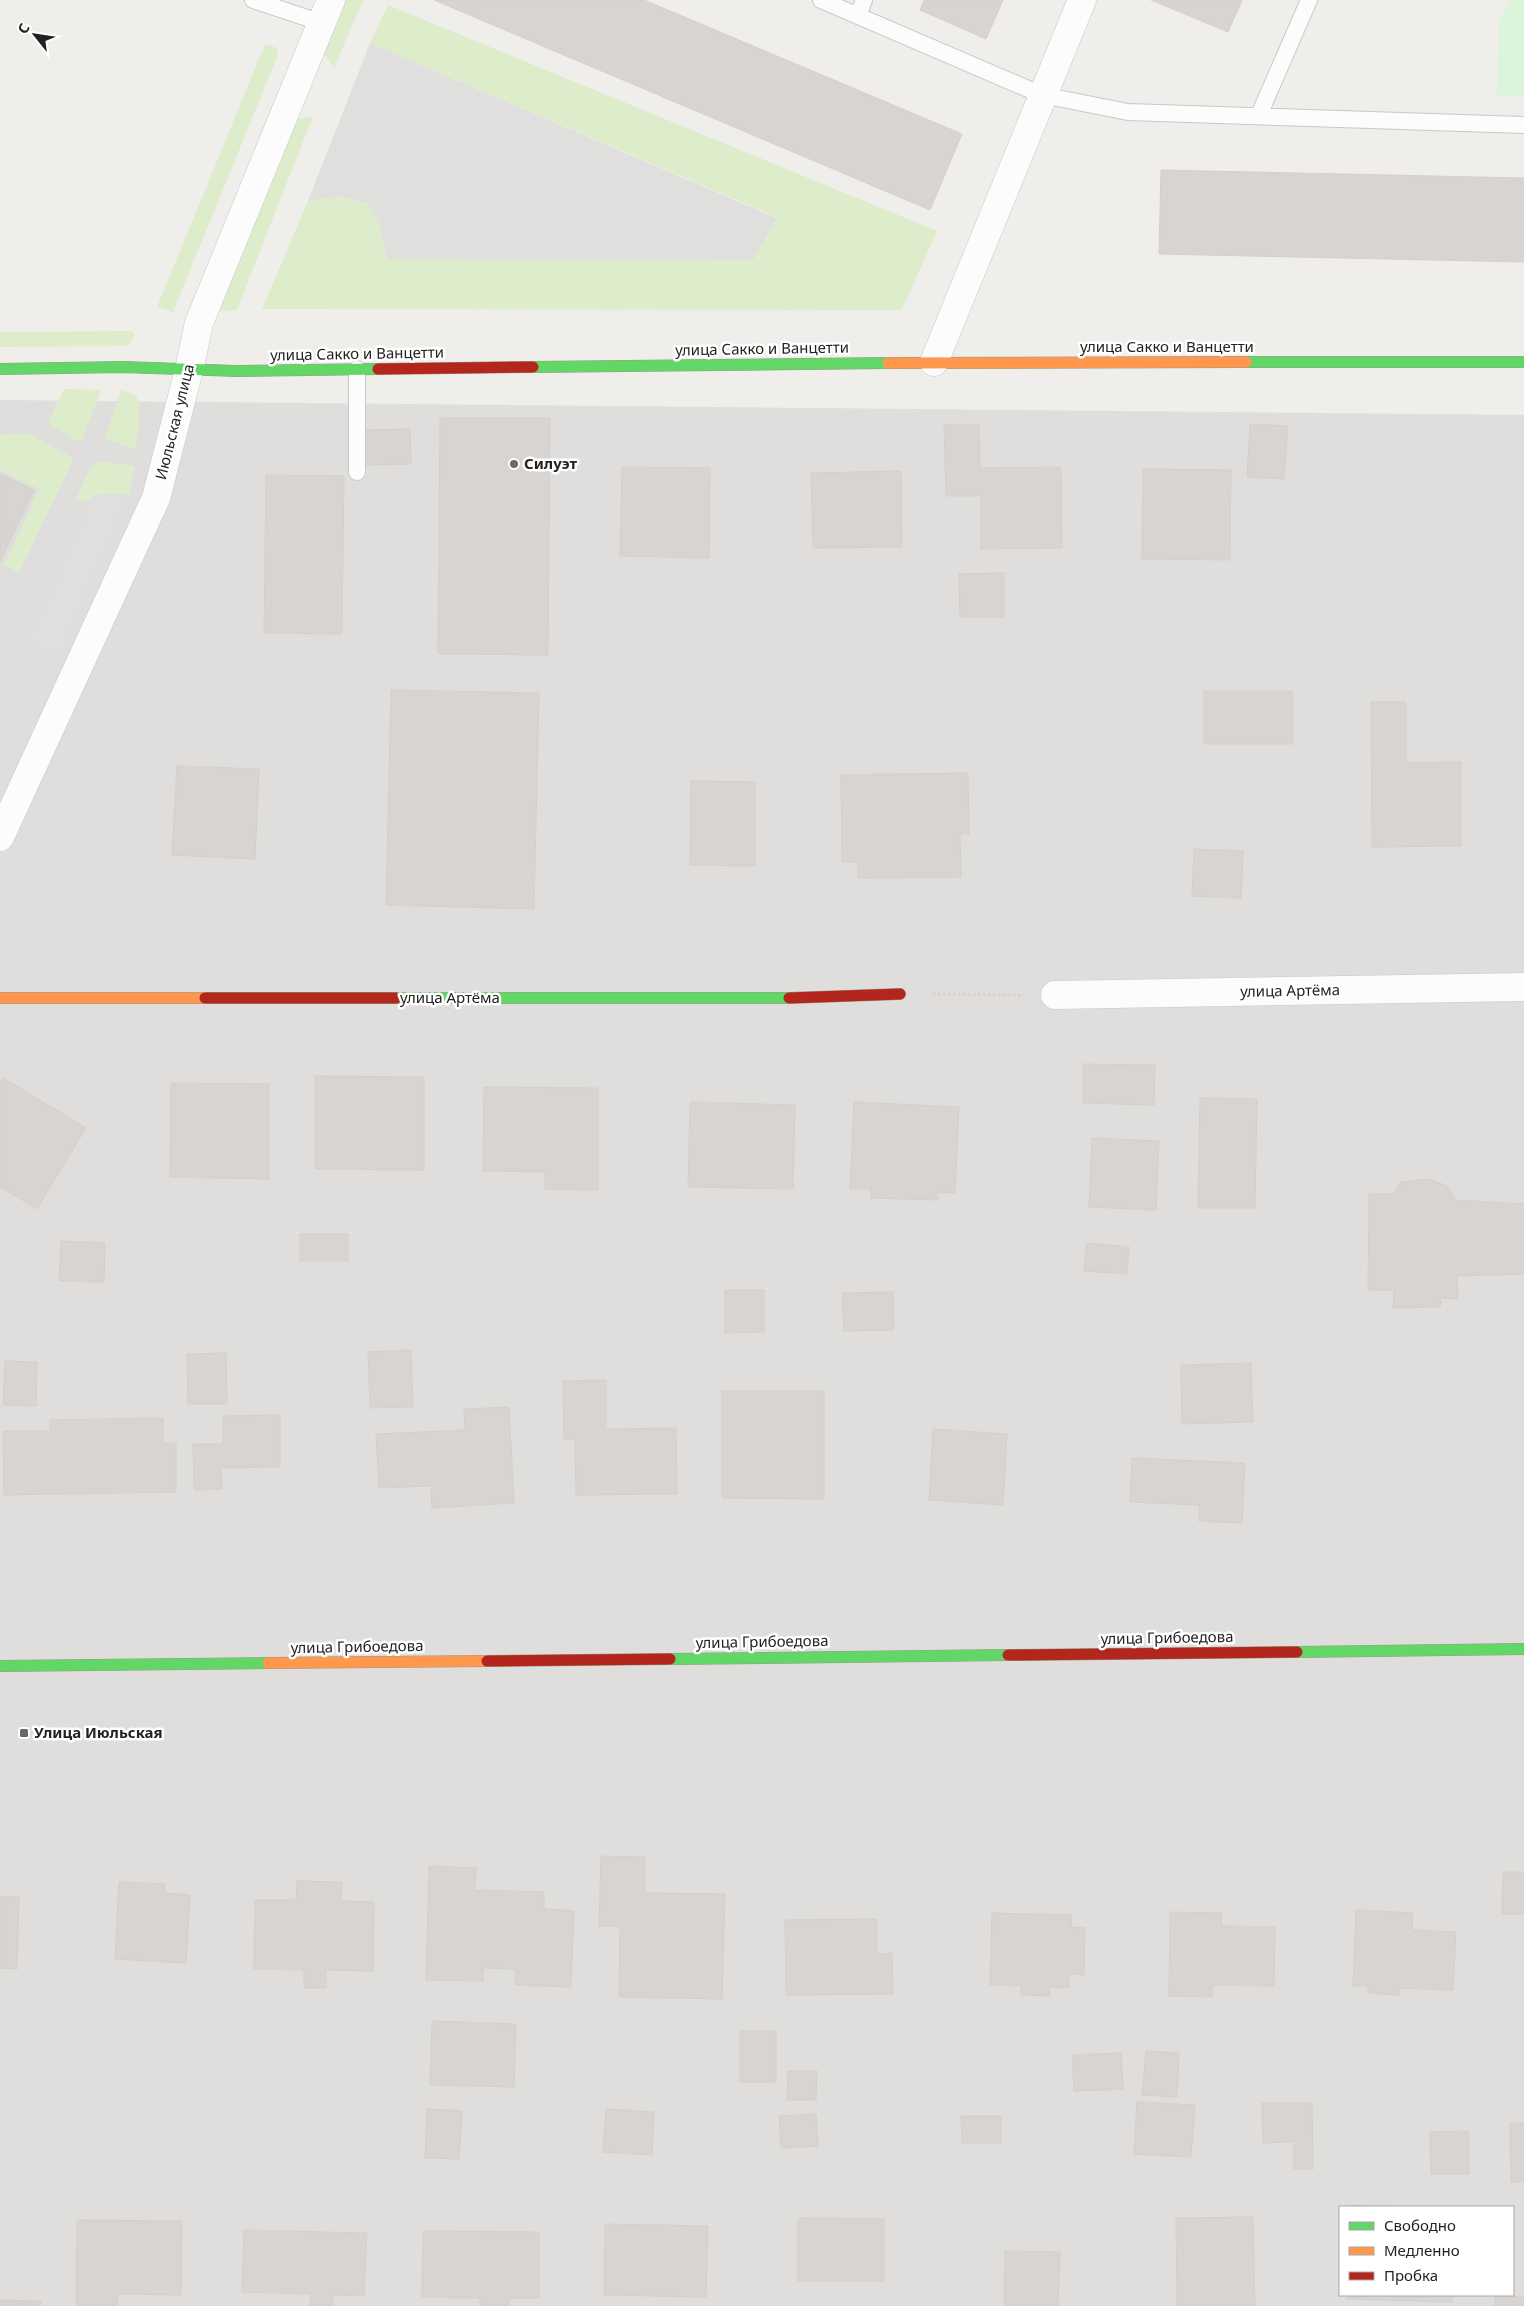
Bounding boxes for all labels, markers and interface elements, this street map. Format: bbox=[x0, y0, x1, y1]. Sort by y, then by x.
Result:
north arrow bbox=[10, 10, 60, 60]
text: С bbox=[13, 20, 34, 37]
street label: улица Сакко и Ванцетти bbox=[675, 336, 849, 360]
street label: улица Сакко и Ванцетти bbox=[1080, 336, 1254, 356]
street label: улица Сакко и Ванцетти bbox=[270, 341, 444, 365]
street label: Июльская улица bbox=[150, 362, 198, 482]
place label: Силуэт bbox=[524, 453, 577, 473]
marker: Силуэт bbox=[508, 458, 520, 470]
street label: улица Артёма bbox=[1240, 979, 1340, 1001]
street label: улица Артёма bbox=[400, 987, 500, 1007]
street label: улица Грибоедова bbox=[1100, 1626, 1234, 1648]
street label: улица Грибоедова bbox=[695, 1630, 829, 1652]
street label: улица Грибоедова bbox=[290, 1635, 424, 1657]
place label: Улица Июльская bbox=[34, 1722, 163, 1742]
marker: Улица Июльская bbox=[18, 1727, 30, 1739]
legend bbox=[1339, 2206, 1514, 2296]
text: Свободно bbox=[1384, 2215, 1456, 2235]
text: Медленно bbox=[1384, 2240, 1460, 2260]
text: Пробка bbox=[1384, 2265, 1438, 2285]

